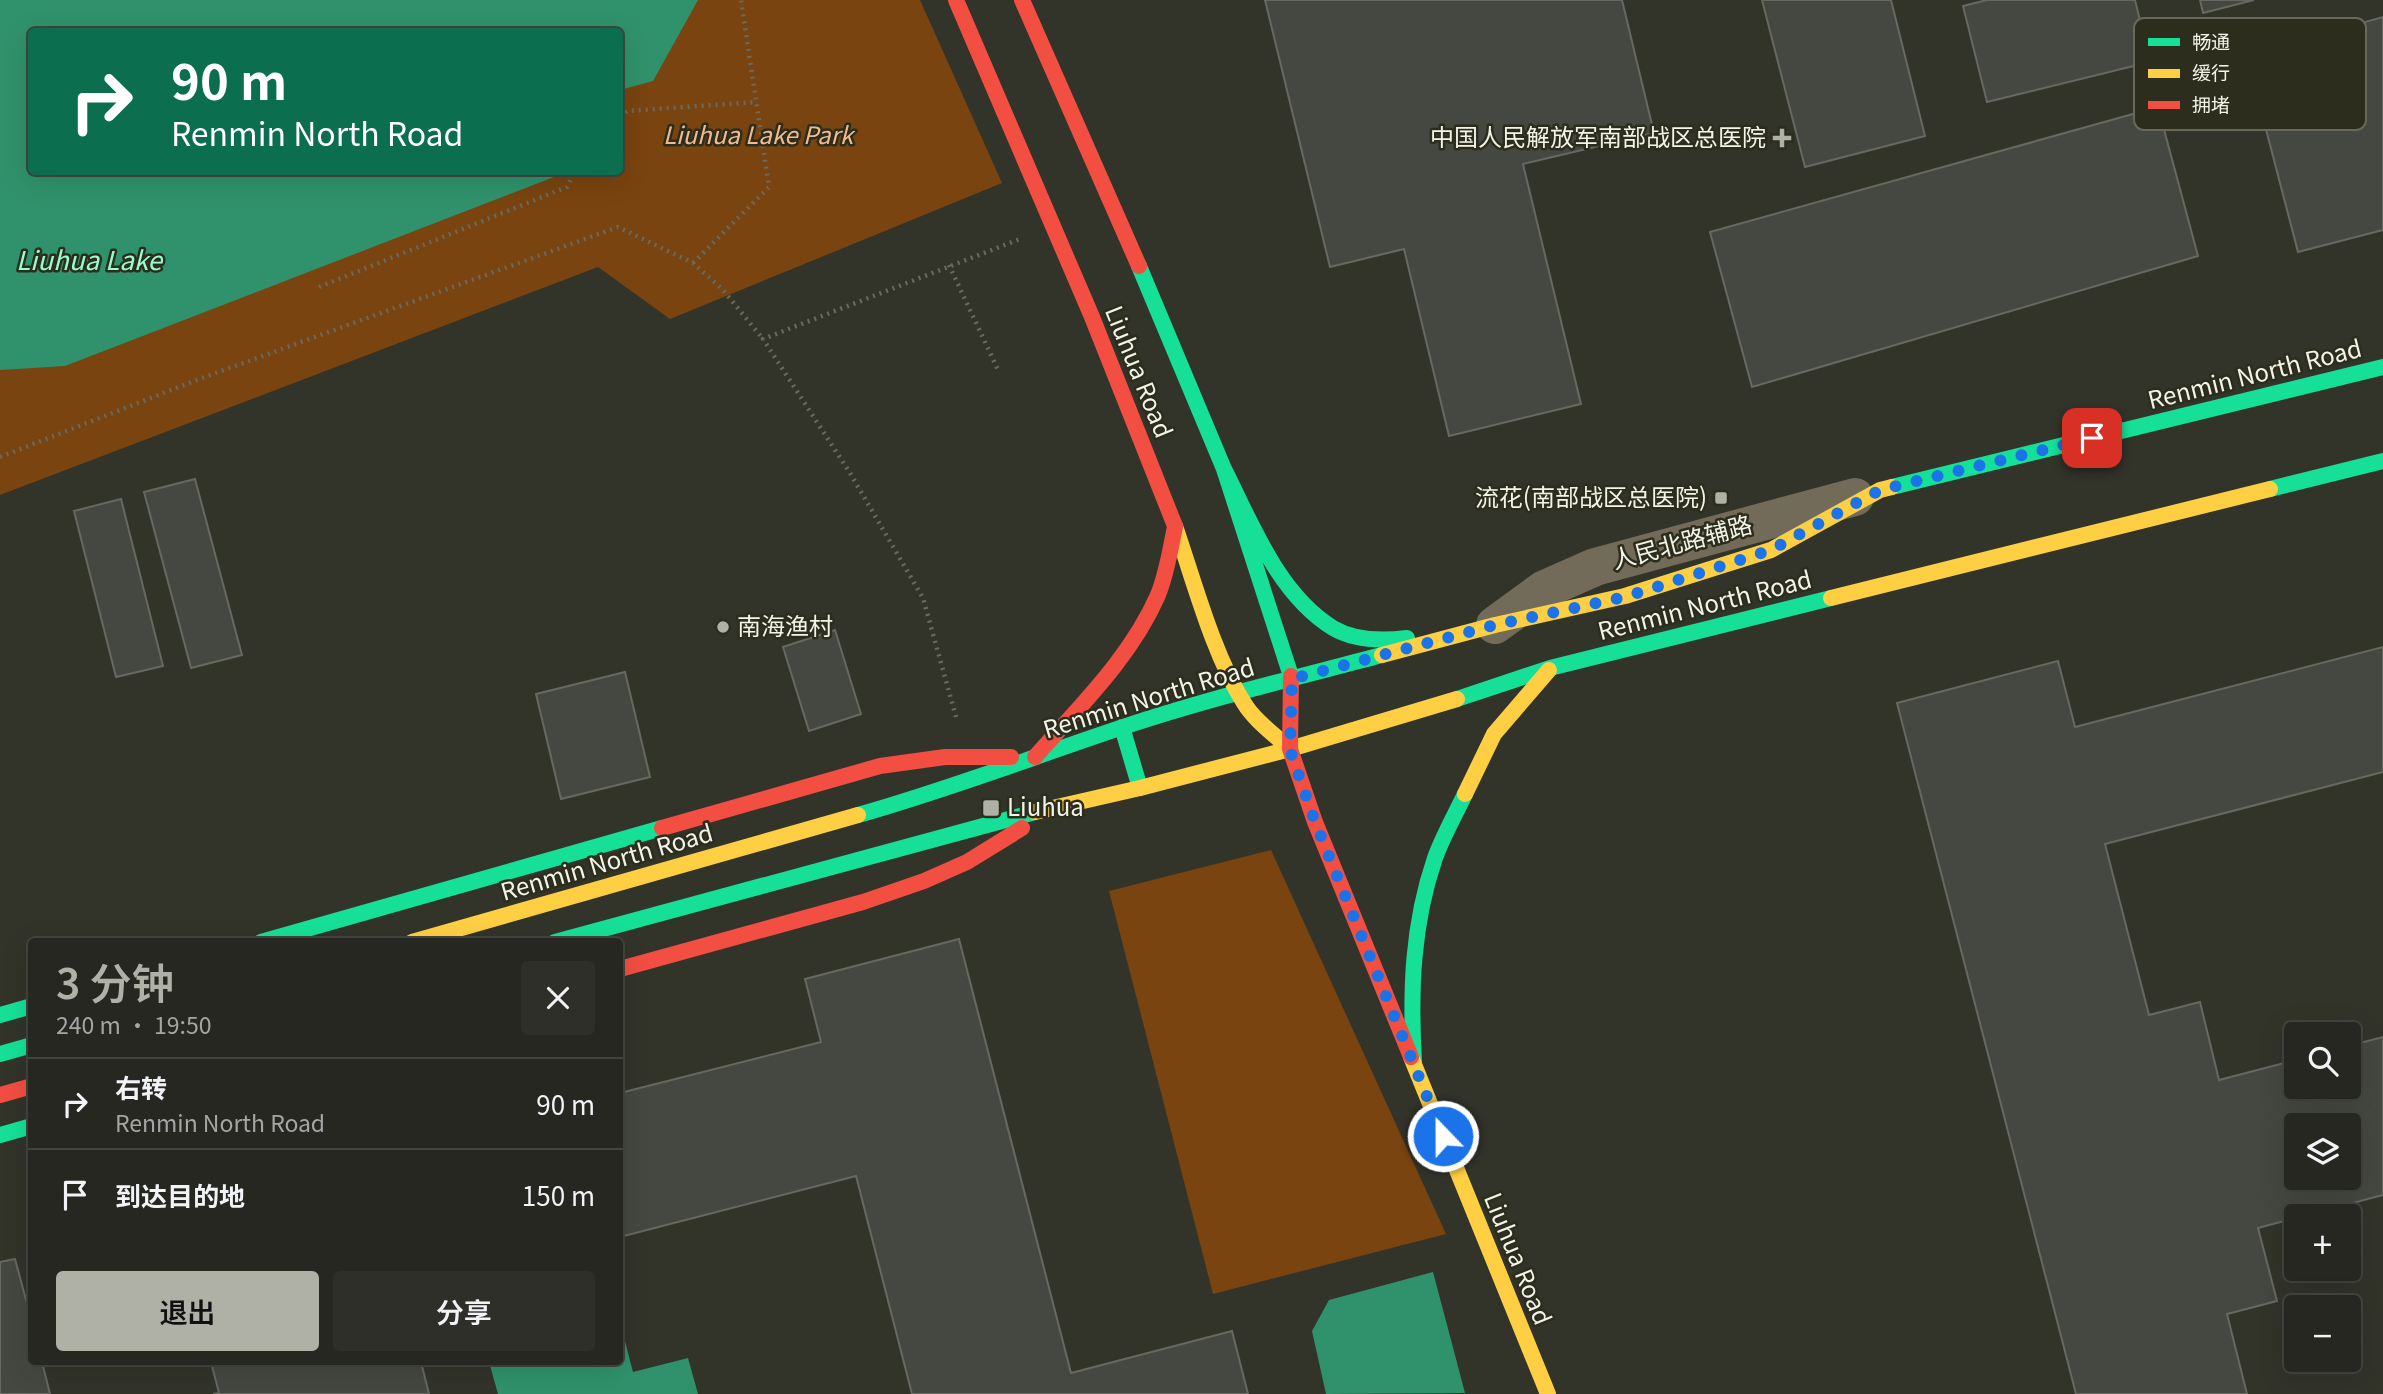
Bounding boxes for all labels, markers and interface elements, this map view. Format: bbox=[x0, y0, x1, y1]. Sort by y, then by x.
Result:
legend bbox=[2134, 18, 2366, 130]
text: 畅通 bbox=[2192, 27, 2230, 54]
text: 90 m bbox=[171, 43, 287, 114]
icon: right bbox=[56, 56, 147, 147]
text: 缓行 bbox=[2192, 58, 2230, 85]
text: 拥堵 bbox=[2192, 90, 2230, 117]
text: Renmin North Road bbox=[171, 109, 463, 155]
park label: Liuhua Lake Park bbox=[663, 116, 856, 151]
place label: 中国人民解放军南部战区总医院 bbox=[1430, 118, 1766, 153]
marker: 中国人民解放军南部战区总医院 bbox=[1772, 128, 1792, 148]
water label: Liuhua Lake bbox=[16, 240, 164, 277]
street label: Liuhua Road bbox=[1098, 300, 1183, 442]
street label: Renmin North Road bbox=[2144, 329, 2365, 416]
pin bbox=[2062, 408, 2122, 468]
icon: arrive bbox=[2073, 419, 2111, 457]
place label: 流花(南部战区总医院) bbox=[1475, 478, 1707, 513]
marker: 流花(南部战区总医院) bbox=[1713, 490, 1729, 506]
street label: 人民北路辅路 bbox=[1607, 505, 1755, 576]
street label: Renmin North Road bbox=[1594, 560, 1815, 647]
place label: 南海渔村 bbox=[737, 607, 833, 642]
marker: 南海渔村 bbox=[715, 619, 731, 635]
street label: Renmin North Road bbox=[1038, 648, 1258, 745]
place label: Liuhua bbox=[1007, 788, 1084, 823]
marker: Liuhua bbox=[981, 798, 1001, 818]
street label: Renmin North Road bbox=[496, 814, 717, 908]
text: 3 分钟 bbox=[56, 950, 174, 1011]
button: close bbox=[521, 961, 595, 1035]
text: 240 m · 19:50 bbox=[56, 1007, 212, 1041]
map controls bbox=[2284, 1022, 2361, 1372]
button: search bbox=[2284, 1022, 2361, 1099]
text: 右转 bbox=[115, 1068, 167, 1105]
icon: right bbox=[56, 1085, 94, 1123]
text: 90 m bbox=[536, 1085, 595, 1122]
position arrow bbox=[1406, 1099, 1480, 1173]
text: Renmin North Road bbox=[115, 1105, 325, 1139]
button: layers bbox=[2284, 1113, 2361, 1190]
icon: arrive bbox=[56, 1176, 94, 1214]
text: 到达目的地 bbox=[115, 1176, 245, 1213]
text: 150 m bbox=[522, 1176, 595, 1213]
street label: Liuhua Road bbox=[1477, 1187, 1562, 1329]
button: + bbox=[2284, 1204, 2361, 1281]
button: 退出 bbox=[56, 1271, 319, 1351]
button: 分享 bbox=[333, 1271, 595, 1351]
button: − bbox=[2284, 1295, 2361, 1372]

